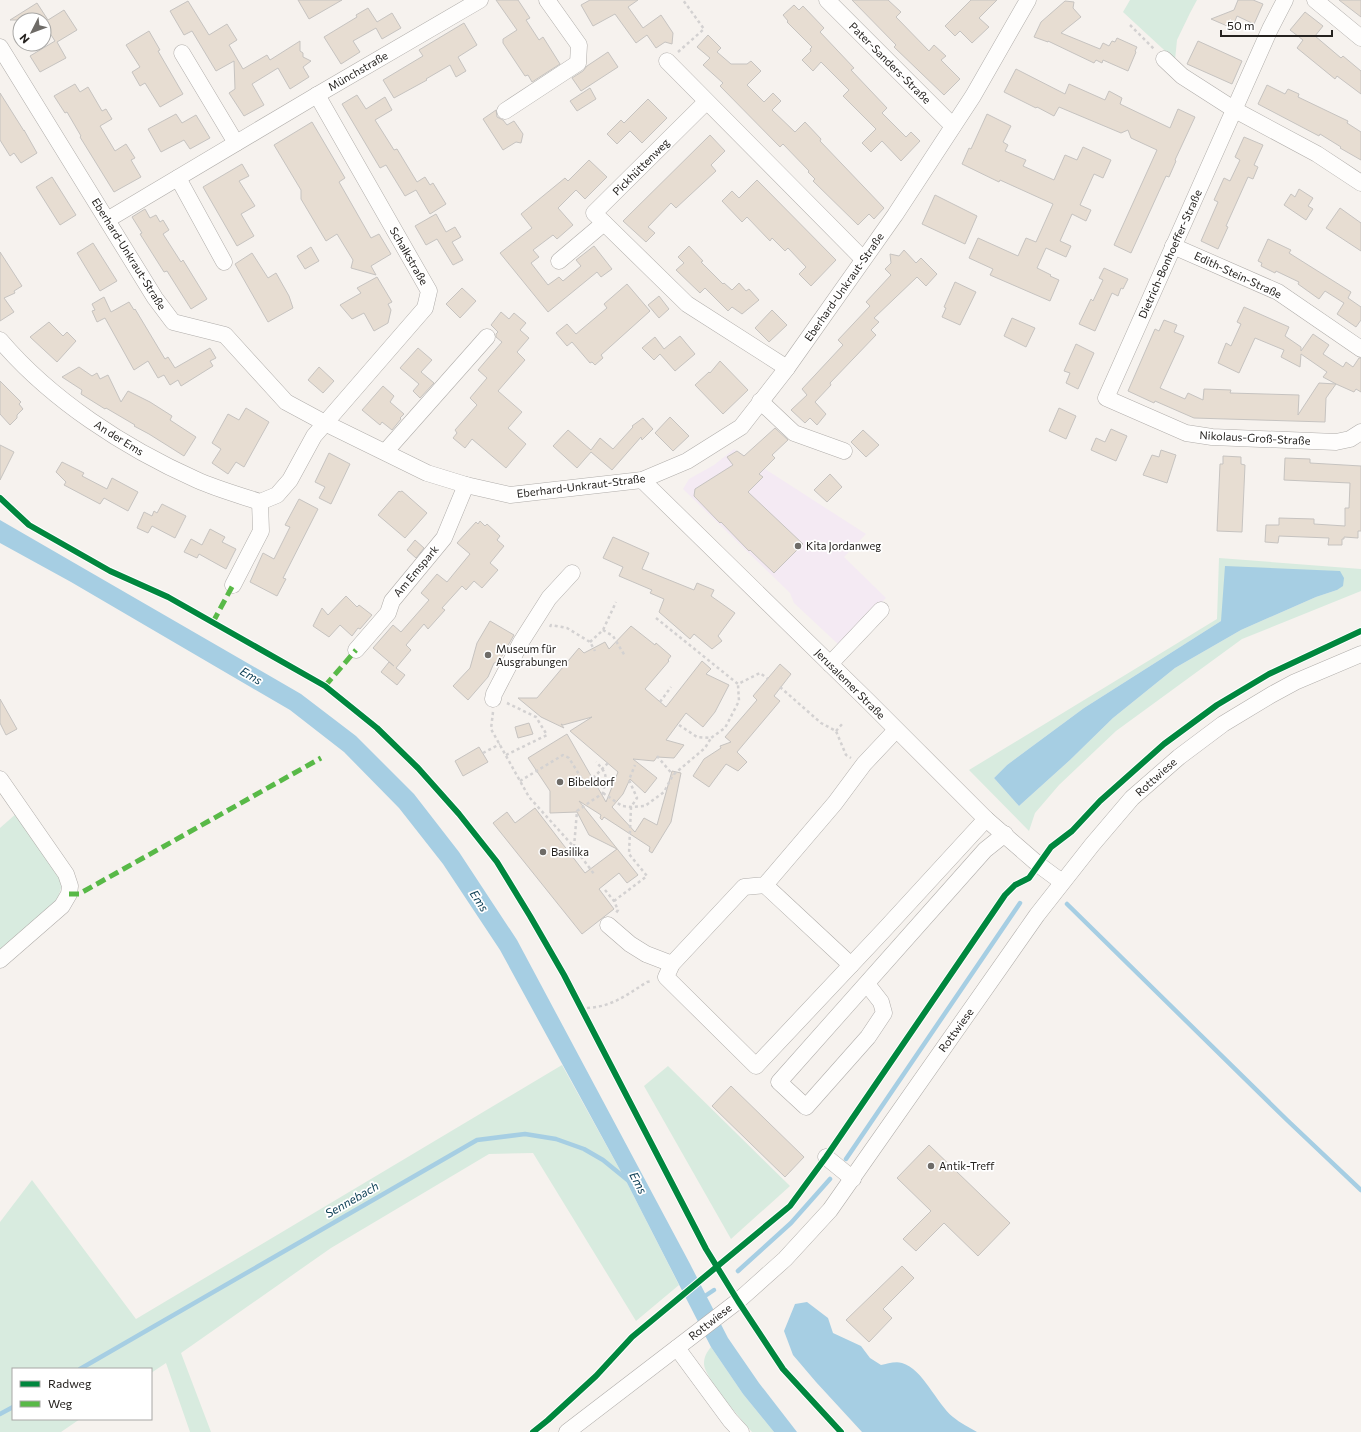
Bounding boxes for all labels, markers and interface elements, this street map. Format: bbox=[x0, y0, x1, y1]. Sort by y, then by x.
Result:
north arrow bbox=[12, 12, 52, 52]
scale bar bbox=[1221, 12, 1332, 38]
text: 50 m bbox=[1227, 18, 1255, 32]
street label: Pater-Sanders-Straße bbox=[847, 19, 934, 106]
text: N bbox=[17, 32, 32, 46]
street label: Münchstraße bbox=[326, 48, 390, 93]
street label: Pickhüttenweg bbox=[610, 136, 672, 198]
street label: Dietrich-Bonhoeffer-Straße bbox=[1135, 187, 1204, 320]
street label: Eberhard-Unkraut-Straße bbox=[90, 195, 169, 312]
street label: Schalkstraße bbox=[388, 224, 431, 287]
street label: Eberhard-Unkraut-Straße bbox=[801, 230, 886, 343]
street label: Edith-Stein-Straße bbox=[1192, 249, 1284, 301]
street label: An der Ems bbox=[92, 417, 146, 458]
street label: Nikolaus-Groß-Straße bbox=[1199, 428, 1311, 447]
street label: Eberhard-Unkraut-Straße bbox=[516, 471, 646, 500]
place label: Kita Jordanweg bbox=[806, 539, 881, 553]
marker: Kita Jordanweg bbox=[793, 541, 803, 551]
street label: Am Emspark bbox=[390, 542, 441, 599]
place label: Museum für Ausgrabungen bbox=[496, 642, 568, 668]
street label: Jerusalemer Straße bbox=[812, 646, 888, 722]
marker: Museum für Ausgrabungen bbox=[483, 650, 493, 660]
water label: Ems bbox=[238, 663, 265, 687]
street label: Rottwiese bbox=[1132, 755, 1179, 798]
place label: Bibeldorf bbox=[568, 775, 615, 788]
marker: Bibeldorf bbox=[555, 777, 565, 787]
place label: Basilika bbox=[551, 845, 589, 858]
marker: Basilika bbox=[538, 847, 548, 857]
water label: Ems bbox=[468, 887, 492, 914]
street label: Rottwiese bbox=[935, 1005, 976, 1054]
place label: Antik-Treff bbox=[939, 1159, 995, 1172]
marker: Antik-Treff bbox=[926, 1161, 936, 1171]
water label: Ems bbox=[627, 1169, 651, 1196]
water label: Sennebach bbox=[322, 1178, 381, 1220]
street label: Rottwiese bbox=[686, 1301, 734, 1342]
legend bbox=[12, 1368, 152, 1420]
text: Radweg bbox=[48, 1376, 92, 1390]
text: Weg bbox=[48, 1396, 73, 1410]

